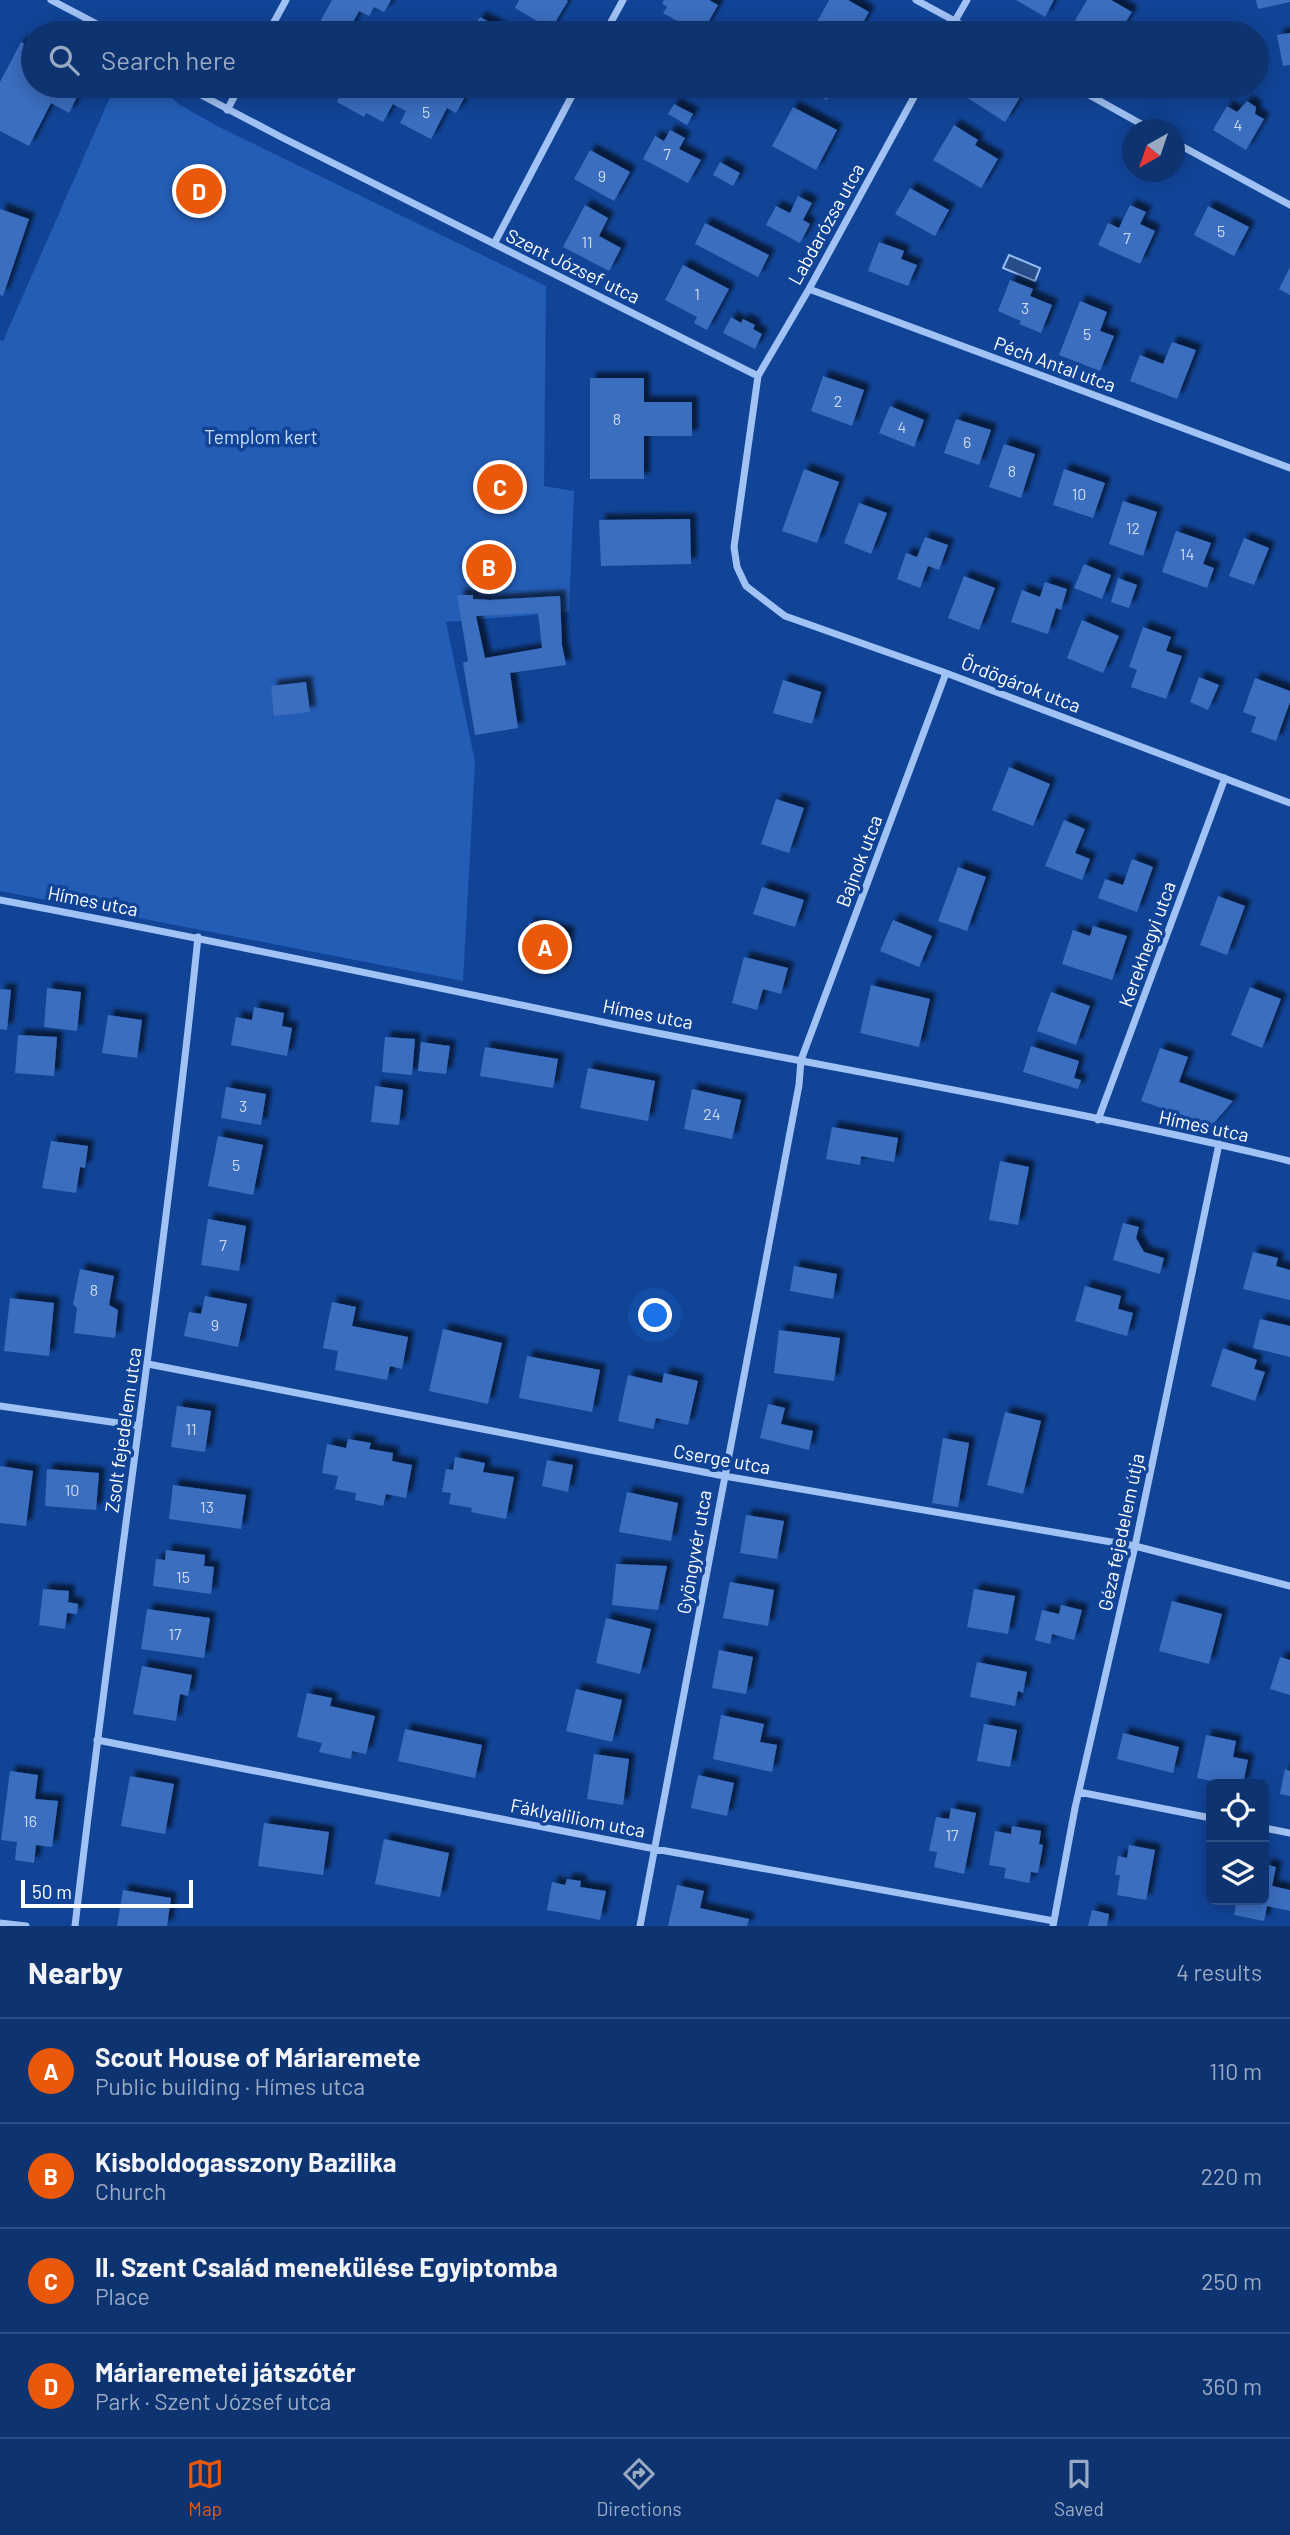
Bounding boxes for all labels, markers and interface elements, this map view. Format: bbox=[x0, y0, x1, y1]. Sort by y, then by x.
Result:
search box bbox=[21, 21, 1269, 98]
icon: search bbox=[45, 41, 83, 79]
text: Search here bbox=[101, 44, 236, 75]
house number: 5 bbox=[422, 102, 430, 121]
house number: 4 bbox=[1234, 115, 1242, 134]
north arrow bbox=[1122, 119, 1185, 182]
house number: 7 bbox=[663, 144, 671, 163]
street label: Labdarózsa utca bbox=[783, 159, 868, 289]
pin: D bbox=[176, 165, 222, 217]
house number: 9 bbox=[598, 166, 606, 185]
house number: 5 bbox=[1217, 221, 1225, 240]
street label: Szent József utca bbox=[502, 223, 644, 308]
house number: 7 bbox=[1123, 228, 1131, 247]
house number: 11 bbox=[581, 232, 593, 251]
house number: 1 bbox=[694, 284, 700, 303]
house number: 3 bbox=[1021, 298, 1029, 317]
house number: 5 bbox=[1083, 324, 1091, 343]
street label: Péch Antal utca bbox=[991, 331, 1119, 396]
house number: 2 bbox=[834, 391, 842, 410]
house number: 8 bbox=[613, 409, 621, 428]
house number: 4 bbox=[898, 417, 906, 436]
park label: Templom kert bbox=[204, 425, 318, 448]
house number: 6 bbox=[963, 432, 971, 451]
pin: C bbox=[477, 461, 523, 513]
house number: 8 bbox=[1008, 461, 1016, 480]
house number: 10 bbox=[1072, 484, 1086, 503]
house number: 12 bbox=[1126, 518, 1140, 537]
pin: B bbox=[466, 541, 512, 593]
house number: 14 bbox=[1180, 544, 1194, 563]
street label: Ördögárok utca bbox=[958, 650, 1084, 717]
street label: Bajnok utca bbox=[831, 812, 887, 910]
street label: Kerekhegyi utca bbox=[1113, 878, 1180, 1010]
street label: Hímes utca bbox=[46, 881, 140, 921]
pin: A bbox=[522, 921, 568, 973]
street label: Hímes utca bbox=[601, 994, 695, 1034]
house number: 3 bbox=[239, 1096, 247, 1115]
house number: 24 bbox=[703, 1104, 721, 1123]
street label: Hímes utca bbox=[1157, 1105, 1251, 1146]
house number: 5 bbox=[232, 1155, 240, 1174]
house number: 7 bbox=[219, 1235, 227, 1254]
house number: 8 bbox=[90, 1280, 98, 1299]
your location bbox=[638, 1298, 672, 1332]
house number: 9 bbox=[211, 1315, 219, 1334]
street label: Zsolt fejedelem utca bbox=[100, 1346, 145, 1514]
house number: 11 bbox=[185, 1419, 197, 1438]
street label: Cserge utca bbox=[672, 1439, 772, 1478]
street label: Géza fejedelem útja bbox=[1093, 1451, 1148, 1613]
house number: 10 bbox=[65, 1480, 79, 1499]
street label: Gyöngyvér utca bbox=[671, 1488, 716, 1616]
house number: 13 bbox=[200, 1497, 214, 1516]
house number: 15 bbox=[176, 1567, 190, 1586]
house number: 17 bbox=[168, 1624, 182, 1643]
map controls bbox=[1206, 1779, 1269, 1905]
button: locate bbox=[1206, 1779, 1269, 1842]
street label: Fáklyaliliom utca bbox=[509, 1793, 647, 1842]
house number: 16 bbox=[23, 1811, 37, 1830]
house number: 17 bbox=[945, 1825, 959, 1844]
button: layers bbox=[1206, 1842, 1269, 1905]
scale bar bbox=[21, 1877, 192, 1909]
text: 50 m bbox=[32, 1880, 72, 1903]
text: Nearby bbox=[28, 1954, 123, 1990]
text: 4 results bbox=[1176, 1958, 1262, 1986]
text: Scout House of Máriaremete bbox=[95, 2041, 421, 2072]
text: A bbox=[43, 2057, 59, 2085]
text: 110 m bbox=[1209, 2057, 1262, 2085]
text: Public building · Hímes utca bbox=[95, 2072, 365, 2100]
text: Kisboldogasszony Bazilika bbox=[95, 2146, 396, 2177]
text: B bbox=[44, 2162, 58, 2190]
text: 220 m bbox=[1201, 2162, 1262, 2190]
text: Church bbox=[95, 2177, 166, 2205]
text: II. Szent Család menekülése Egyiptomba bbox=[95, 2251, 558, 2282]
text: C bbox=[44, 2267, 58, 2295]
text: 250 m bbox=[1201, 2267, 1262, 2295]
text: Place bbox=[95, 2282, 150, 2310]
text: Máriaremetei játszótér bbox=[95, 2356, 356, 2387]
text: D bbox=[44, 2372, 58, 2400]
text: 360 m bbox=[1202, 2372, 1262, 2400]
text: Park · Szent József utca bbox=[95, 2387, 331, 2415]
tab: Map bbox=[186, 2455, 224, 2520]
tab: Directions bbox=[597, 2455, 682, 2520]
tab: Saved bbox=[1054, 2455, 1104, 2520]

